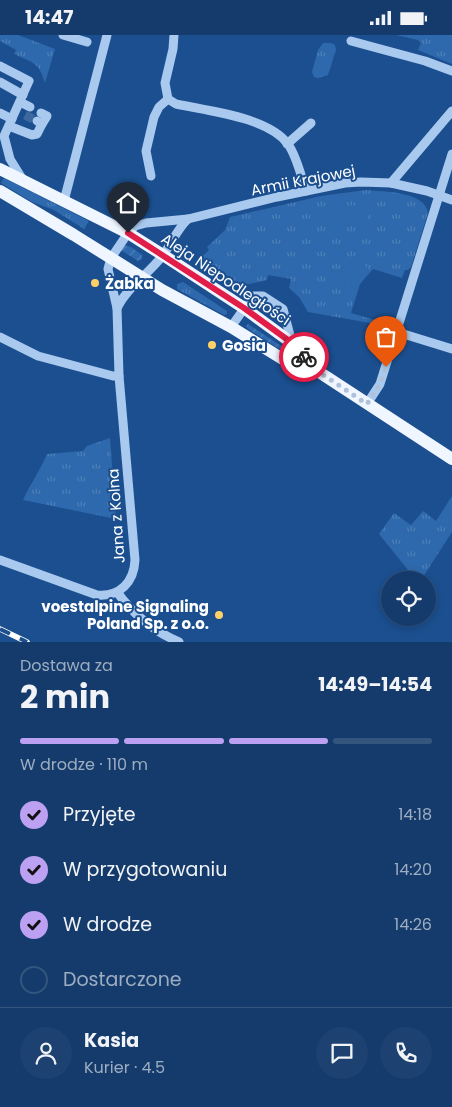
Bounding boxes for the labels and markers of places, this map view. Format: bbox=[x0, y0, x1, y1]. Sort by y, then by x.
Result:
pin bbox=[107, 182, 149, 233]
place label: Żabka bbox=[105, 273, 154, 294]
marker: Żabka bbox=[89, 277, 101, 289]
pin bbox=[365, 316, 407, 367]
place label: Gosia bbox=[222, 335, 266, 356]
marker: Gosia bbox=[206, 339, 218, 351]
place label: voestalpine Signaling Poland Sp. z o.o. bbox=[41, 596, 209, 634]
marker: voestalpine Signaling Poland Sp. z o.o. bbox=[213, 609, 225, 621]

